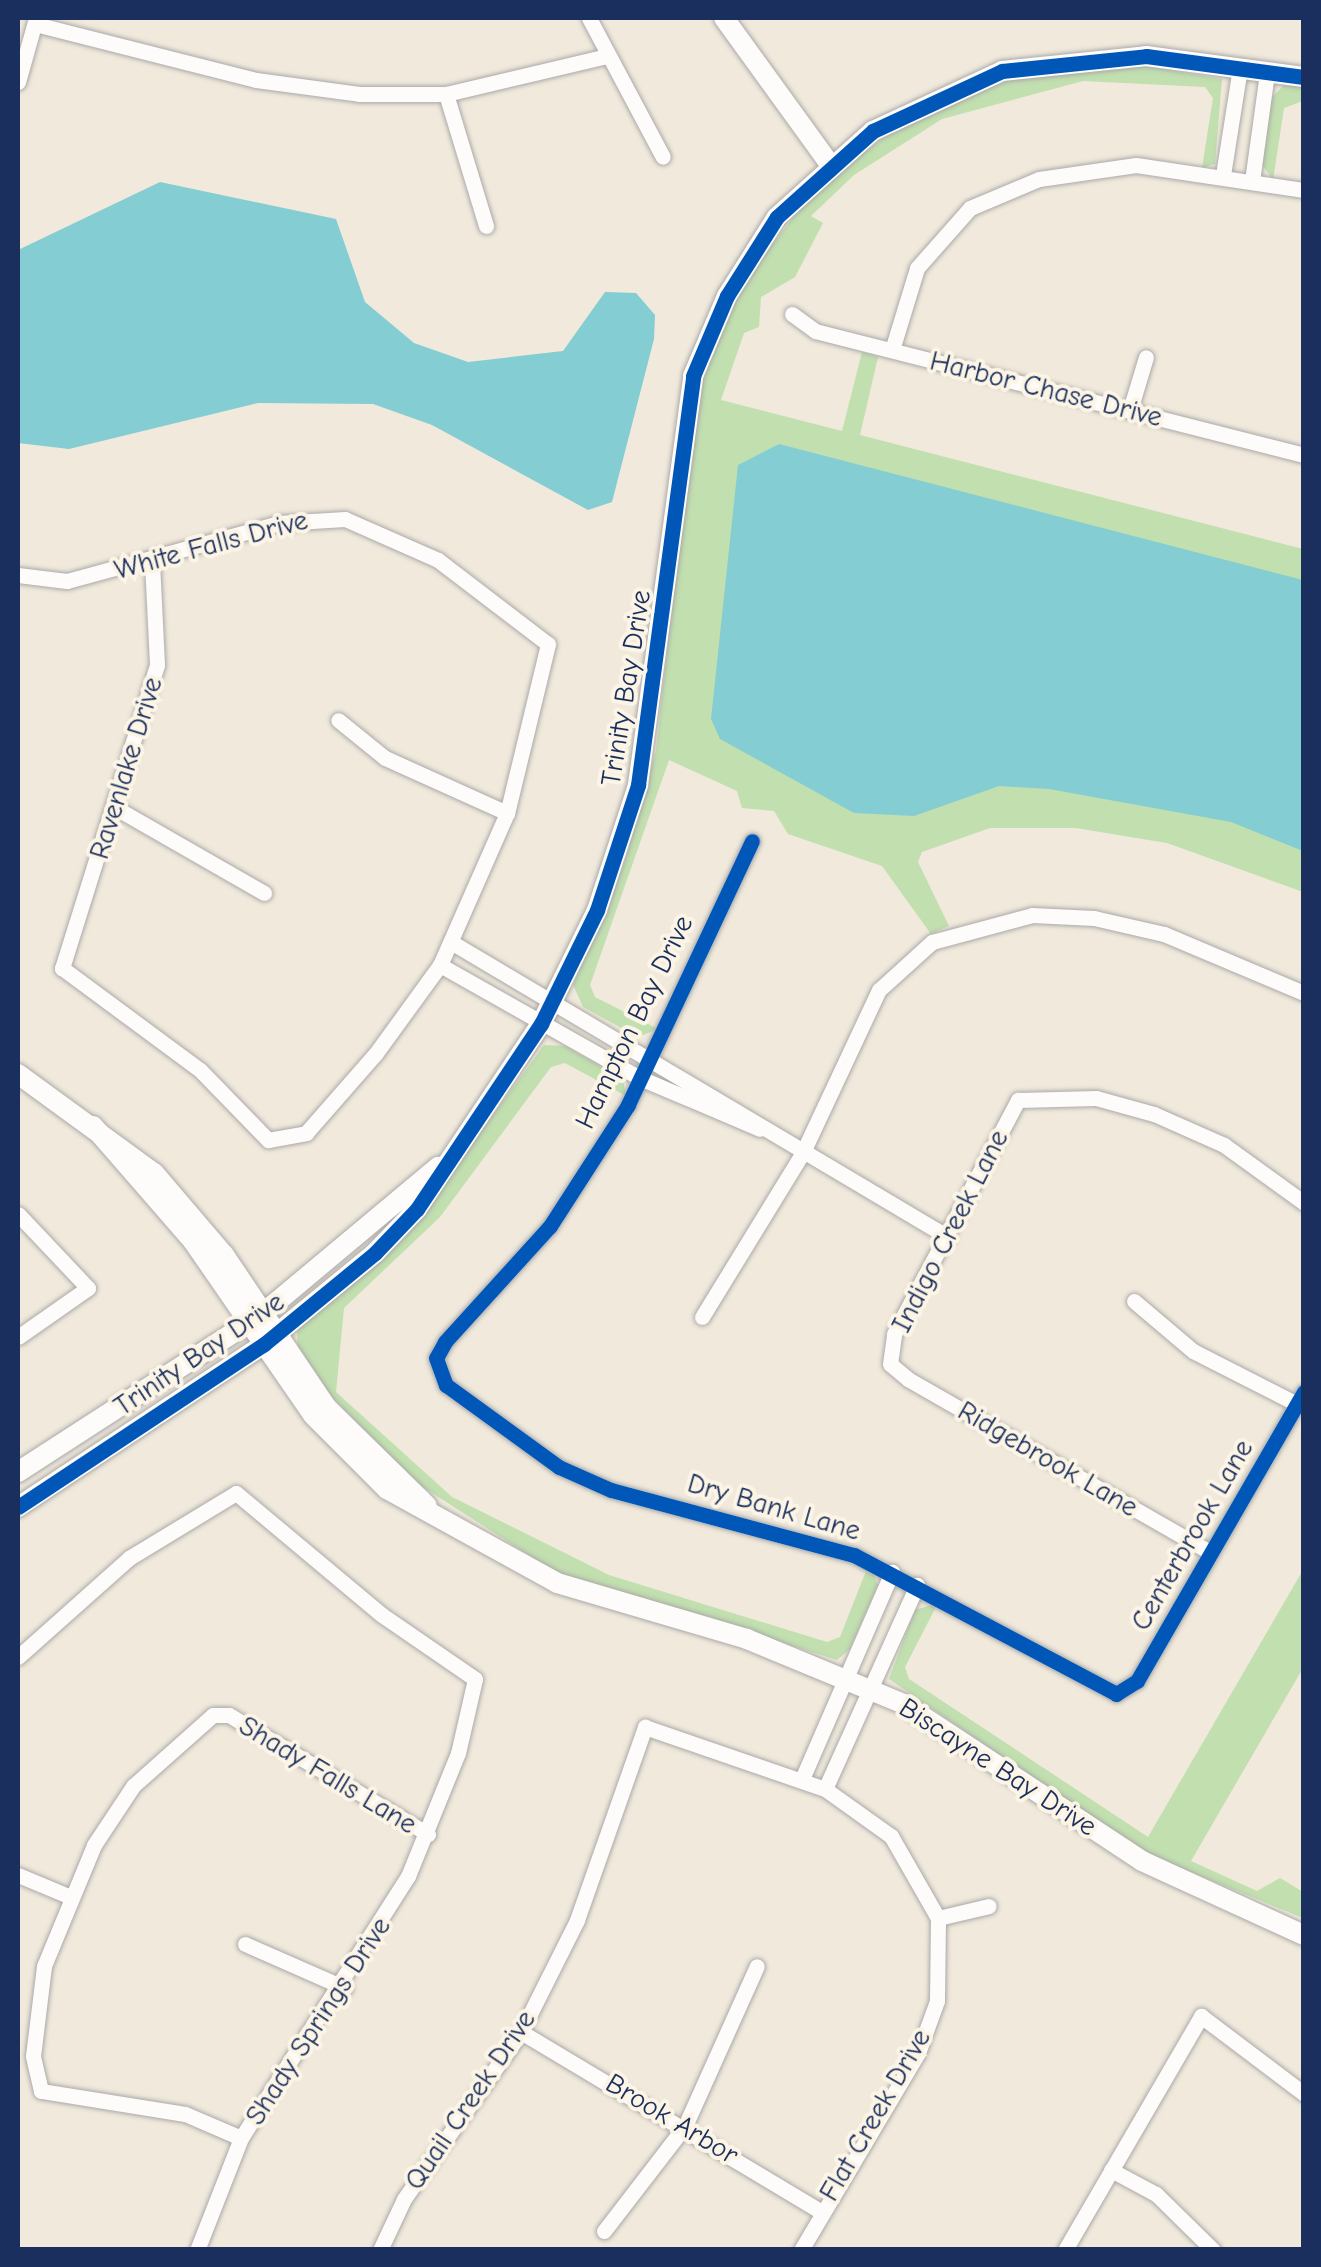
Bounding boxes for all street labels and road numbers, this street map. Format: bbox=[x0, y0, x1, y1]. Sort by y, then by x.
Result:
street label: Harbor Chase Drive bbox=[927, 344, 1165, 434]
street label: White Falls Drive bbox=[111, 503, 311, 587]
street label: Trinity Bay Drive bbox=[594, 588, 658, 788]
street label: Ravenlake Drive bbox=[82, 673, 170, 863]
street label: Hampton Bay Drive bbox=[568, 910, 700, 1134]
street label: Indigo Creek Lane bbox=[884, 1124, 1016, 1338]
street label: Trinity Bay Drive bbox=[108, 1285, 290, 1423]
street label: Ridgebrook Lane bbox=[952, 1394, 1144, 1524]
street label: Centerbrook Lane bbox=[1124, 1434, 1260, 1636]
street label: Dry Bank Lane bbox=[684, 1466, 864, 1548]
street label: Biscayne Bay Drive bbox=[893, 1691, 1103, 1843]
street label: Shady Falls Lane bbox=[233, 1709, 423, 1841]
street label: Shady Springs Drive bbox=[238, 1911, 398, 2131]
street label: Quail Creek Drive bbox=[398, 2004, 542, 2196]
street label: Flat Creek Drive bbox=[812, 2023, 938, 2207]
street label: Brook Arbor bbox=[600, 2066, 744, 2172]

